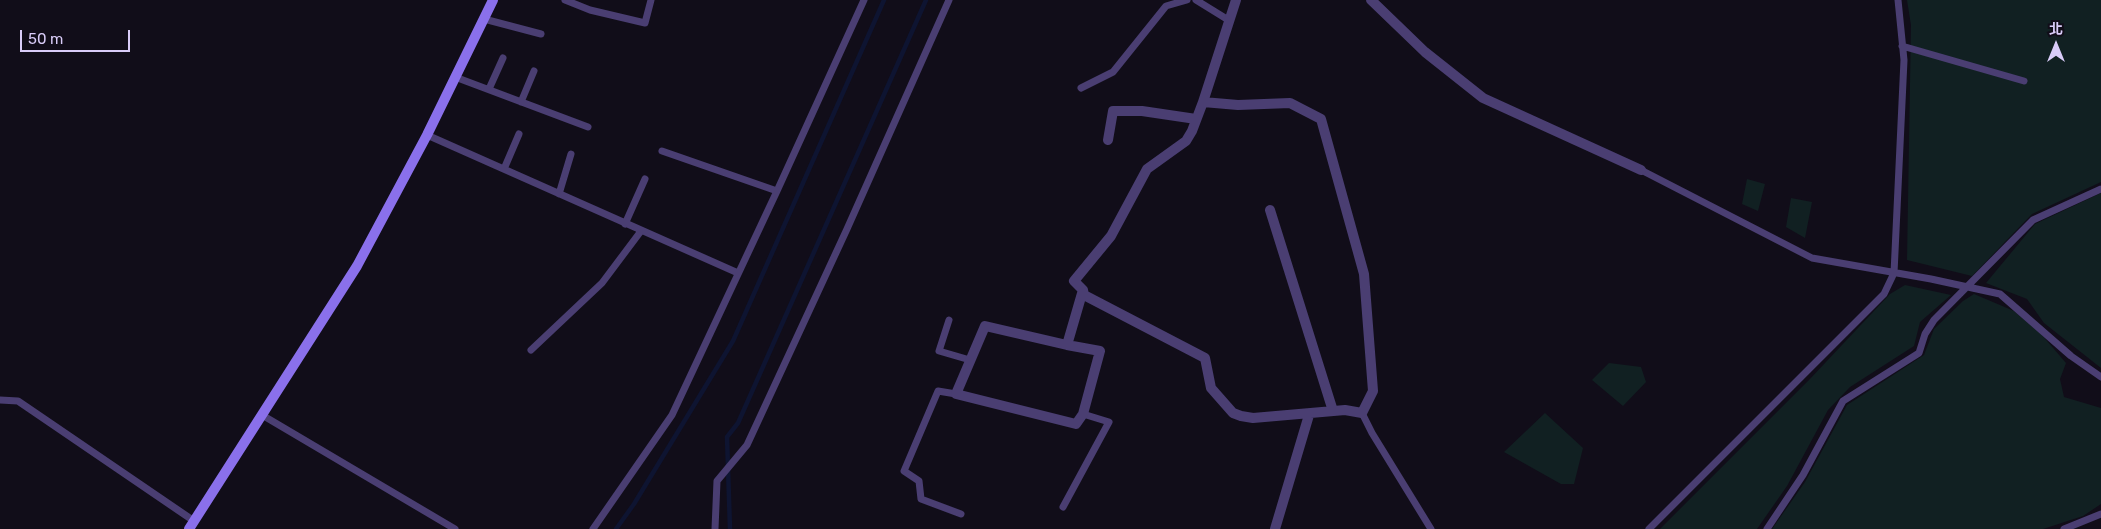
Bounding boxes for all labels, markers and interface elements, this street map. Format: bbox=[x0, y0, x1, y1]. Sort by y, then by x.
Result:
scale bar bbox=[22, 20, 132, 52]
north arrow bbox=[2031, 20, 2081, 70]
text: 北 bbox=[2049, 21, 2063, 38]
text: 50 m bbox=[28, 30, 63, 48]

